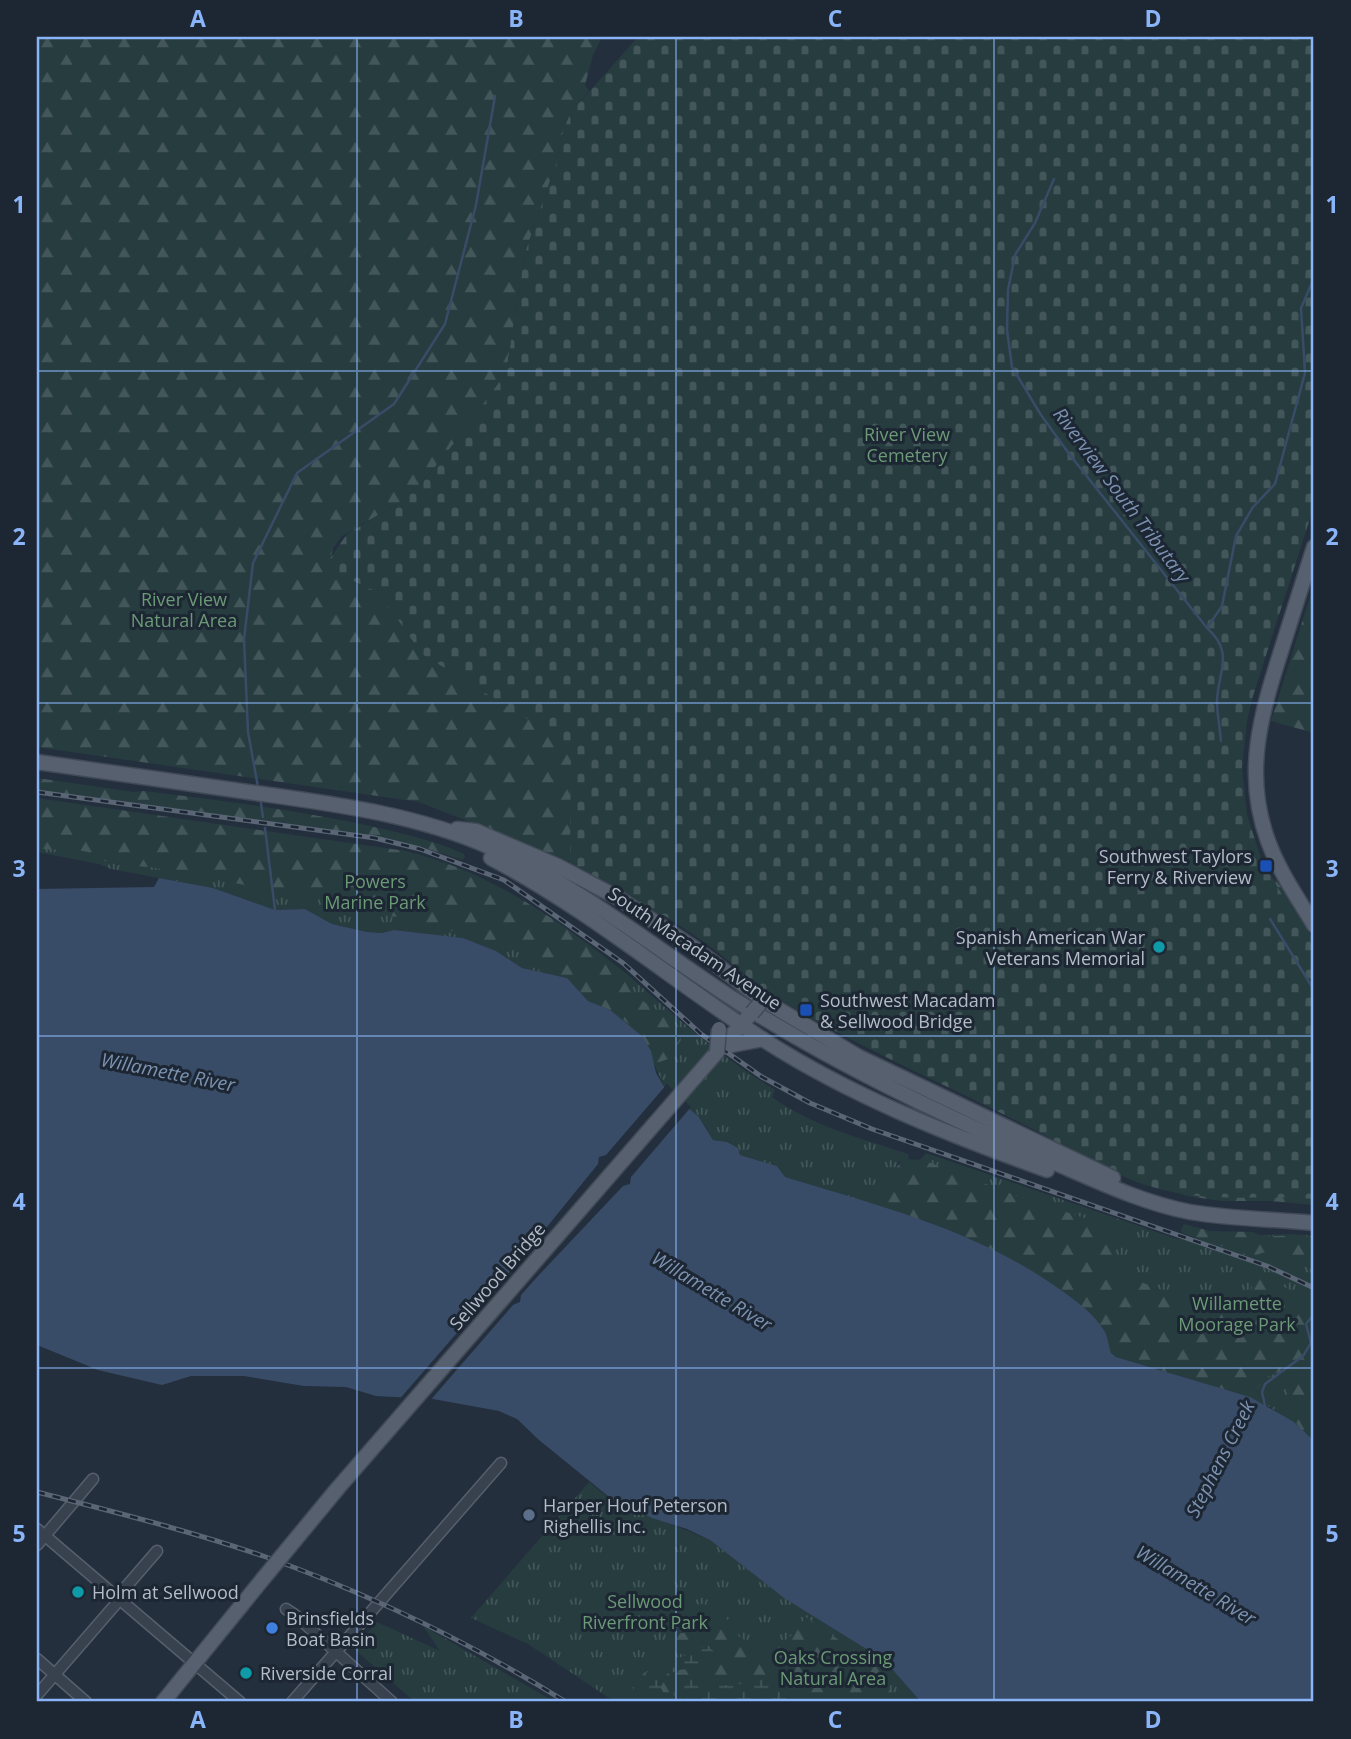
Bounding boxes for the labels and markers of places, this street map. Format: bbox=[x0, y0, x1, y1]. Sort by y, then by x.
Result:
place label: Southwest Taylors Ferry & Riverview bbox=[1099, 844, 1252, 889]
marker: Southwest Taylors Ferry & Riverview bbox=[1258, 858, 1274, 874]
place label: Spanish American War Veterans Memorial bbox=[956, 925, 1146, 970]
marker: Spanish American War Veterans Memorial bbox=[1151, 939, 1167, 955]
place label: Southwest Macadam & Sellwood Bridge bbox=[820, 988, 995, 1033]
marker: Southwest Macadam & Sellwood Bridge bbox=[798, 1002, 814, 1018]
place label: Harper Houf Peterson Righellis Inc. bbox=[543, 1493, 728, 1538]
marker: Harper Houf Peterson Righellis Inc. bbox=[521, 1507, 537, 1523]
place label: Holm at Sellwood bbox=[92, 1580, 239, 1604]
marker: Holm at Sellwood bbox=[70, 1584, 86, 1600]
place label: Brinsfields Boat Basin bbox=[286, 1606, 375, 1651]
marker: Brinsfields Boat Basin bbox=[264, 1620, 280, 1636]
place label: Riverside Corral bbox=[260, 1661, 392, 1685]
marker: Riverside Corral bbox=[238, 1665, 254, 1681]

